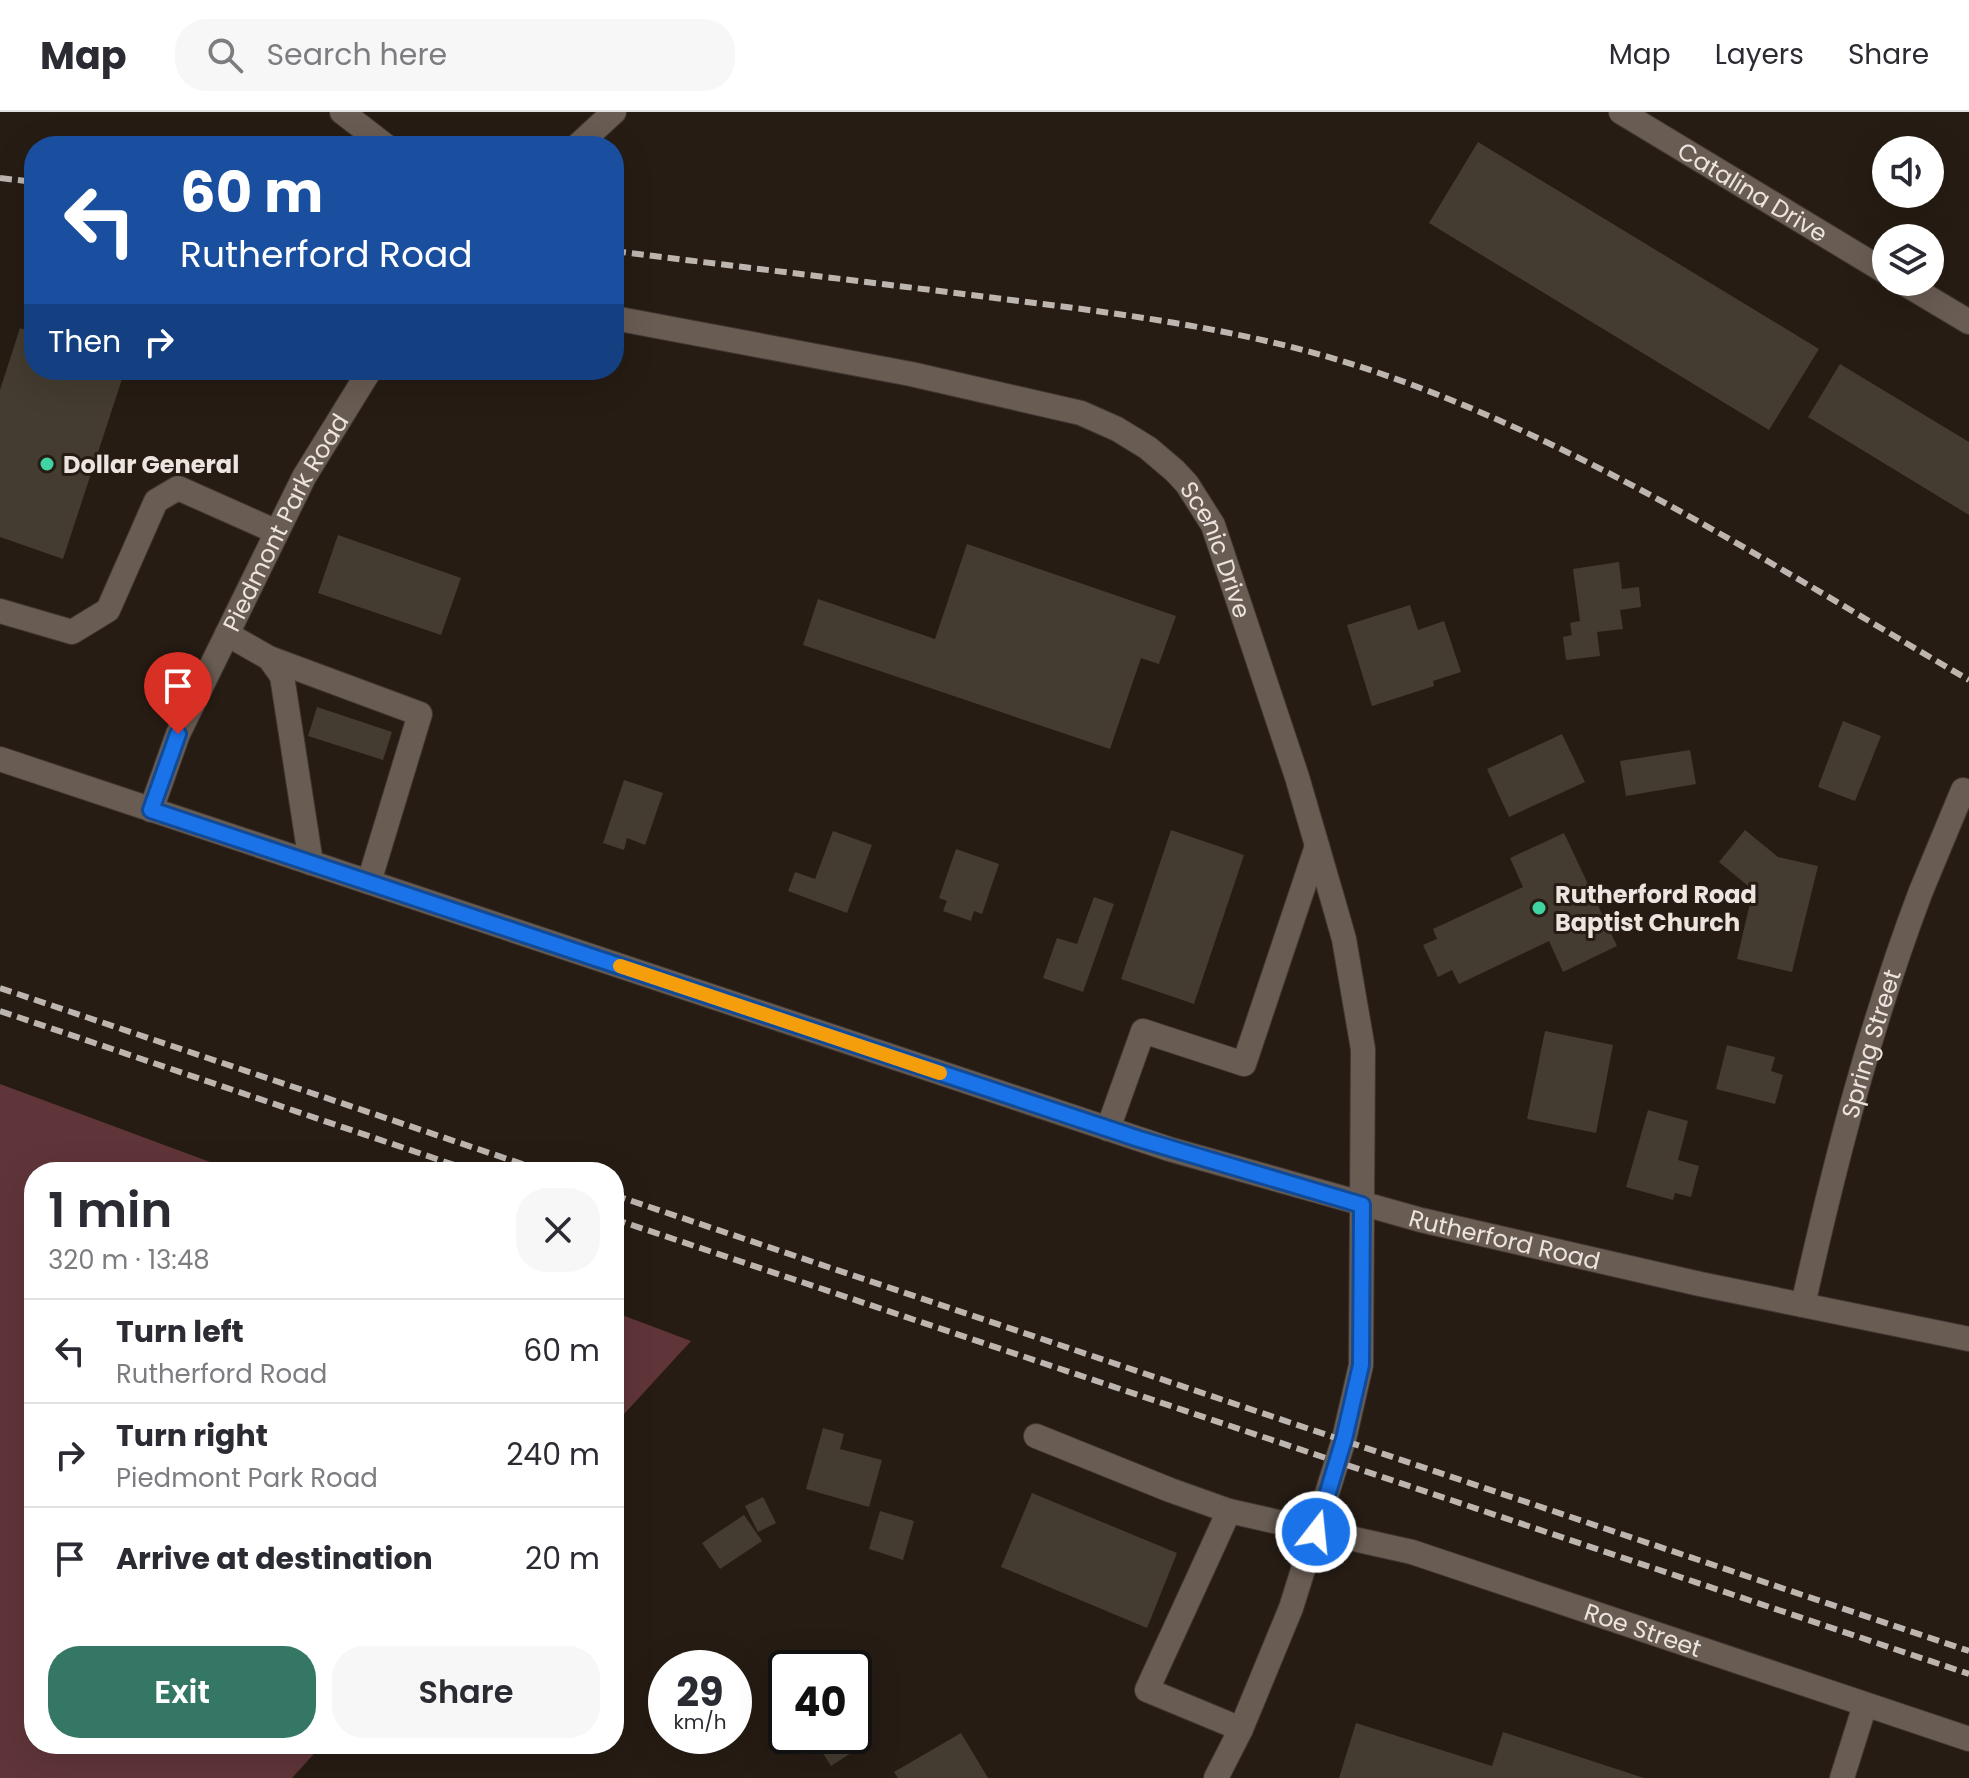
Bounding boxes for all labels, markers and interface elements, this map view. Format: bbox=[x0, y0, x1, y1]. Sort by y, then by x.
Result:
search box bbox=[175, 19, 735, 91]
text: Map bbox=[40, 29, 127, 82]
icon: search bbox=[203, 33, 247, 77]
text: Search here bbox=[267, 33, 447, 76]
text: Map bbox=[1609, 35, 1671, 74]
text: Layers bbox=[1715, 35, 1804, 74]
text: Share bbox=[1848, 35, 1929, 74]
street label: Catalina Drive bbox=[1672, 134, 1834, 250]
map controls bbox=[1872, 136, 1944, 296]
button: sound bbox=[1872, 136, 1944, 208]
text: 60 m bbox=[180, 153, 323, 232]
icon: left bbox=[48, 168, 152, 272]
button: layers bbox=[1872, 224, 1944, 296]
text: Rutherford Road bbox=[180, 229, 473, 280]
text: Then bbox=[48, 320, 121, 363]
icon: right bbox=[137, 320, 181, 364]
street label: Piedmont Park Road bbox=[214, 407, 356, 637]
place label: Dollar General bbox=[63, 448, 239, 481]
marker: Dollar General bbox=[38, 455, 56, 473]
street label: Scenic Drive bbox=[1173, 475, 1259, 622]
pin bbox=[144, 652, 212, 734]
icon: arrive bbox=[156, 664, 200, 708]
place label: Rutherford Road Baptist Church bbox=[1555, 878, 1757, 939]
marker: Rutherford Road Baptist Church bbox=[1530, 899, 1548, 917]
street label: Spring Street bbox=[1833, 965, 1908, 1122]
text: 1 min bbox=[48, 1177, 172, 1244]
button: close bbox=[516, 1188, 600, 1272]
street label: Rutherford Road bbox=[1405, 1201, 1604, 1277]
text: 320 m · 13:48 bbox=[48, 1242, 210, 1278]
text: Turn left bbox=[116, 1310, 244, 1353]
icon: left bbox=[48, 1329, 92, 1373]
text: 60 m bbox=[523, 1329, 600, 1372]
text: Rutherford Road bbox=[116, 1356, 327, 1392]
text: Turn right bbox=[116, 1414, 268, 1457]
icon: right bbox=[48, 1433, 92, 1477]
text: 240 m bbox=[506, 1433, 600, 1476]
text: Piedmont Park Road bbox=[116, 1460, 378, 1496]
position arrow bbox=[1274, 1490, 1358, 1574]
icon: arrive bbox=[48, 1537, 92, 1581]
text: Arrive at destination bbox=[116, 1537, 433, 1580]
text: 20 m bbox=[525, 1537, 600, 1580]
street label: Roe Street bbox=[1580, 1595, 1706, 1665]
button: Exit bbox=[48, 1646, 316, 1738]
button: Share bbox=[332, 1646, 600, 1738]
speed limit sign: 40 bbox=[768, 1650, 872, 1754]
text: 29 bbox=[676, 1664, 724, 1720]
text: km/h bbox=[673, 1708, 727, 1736]

